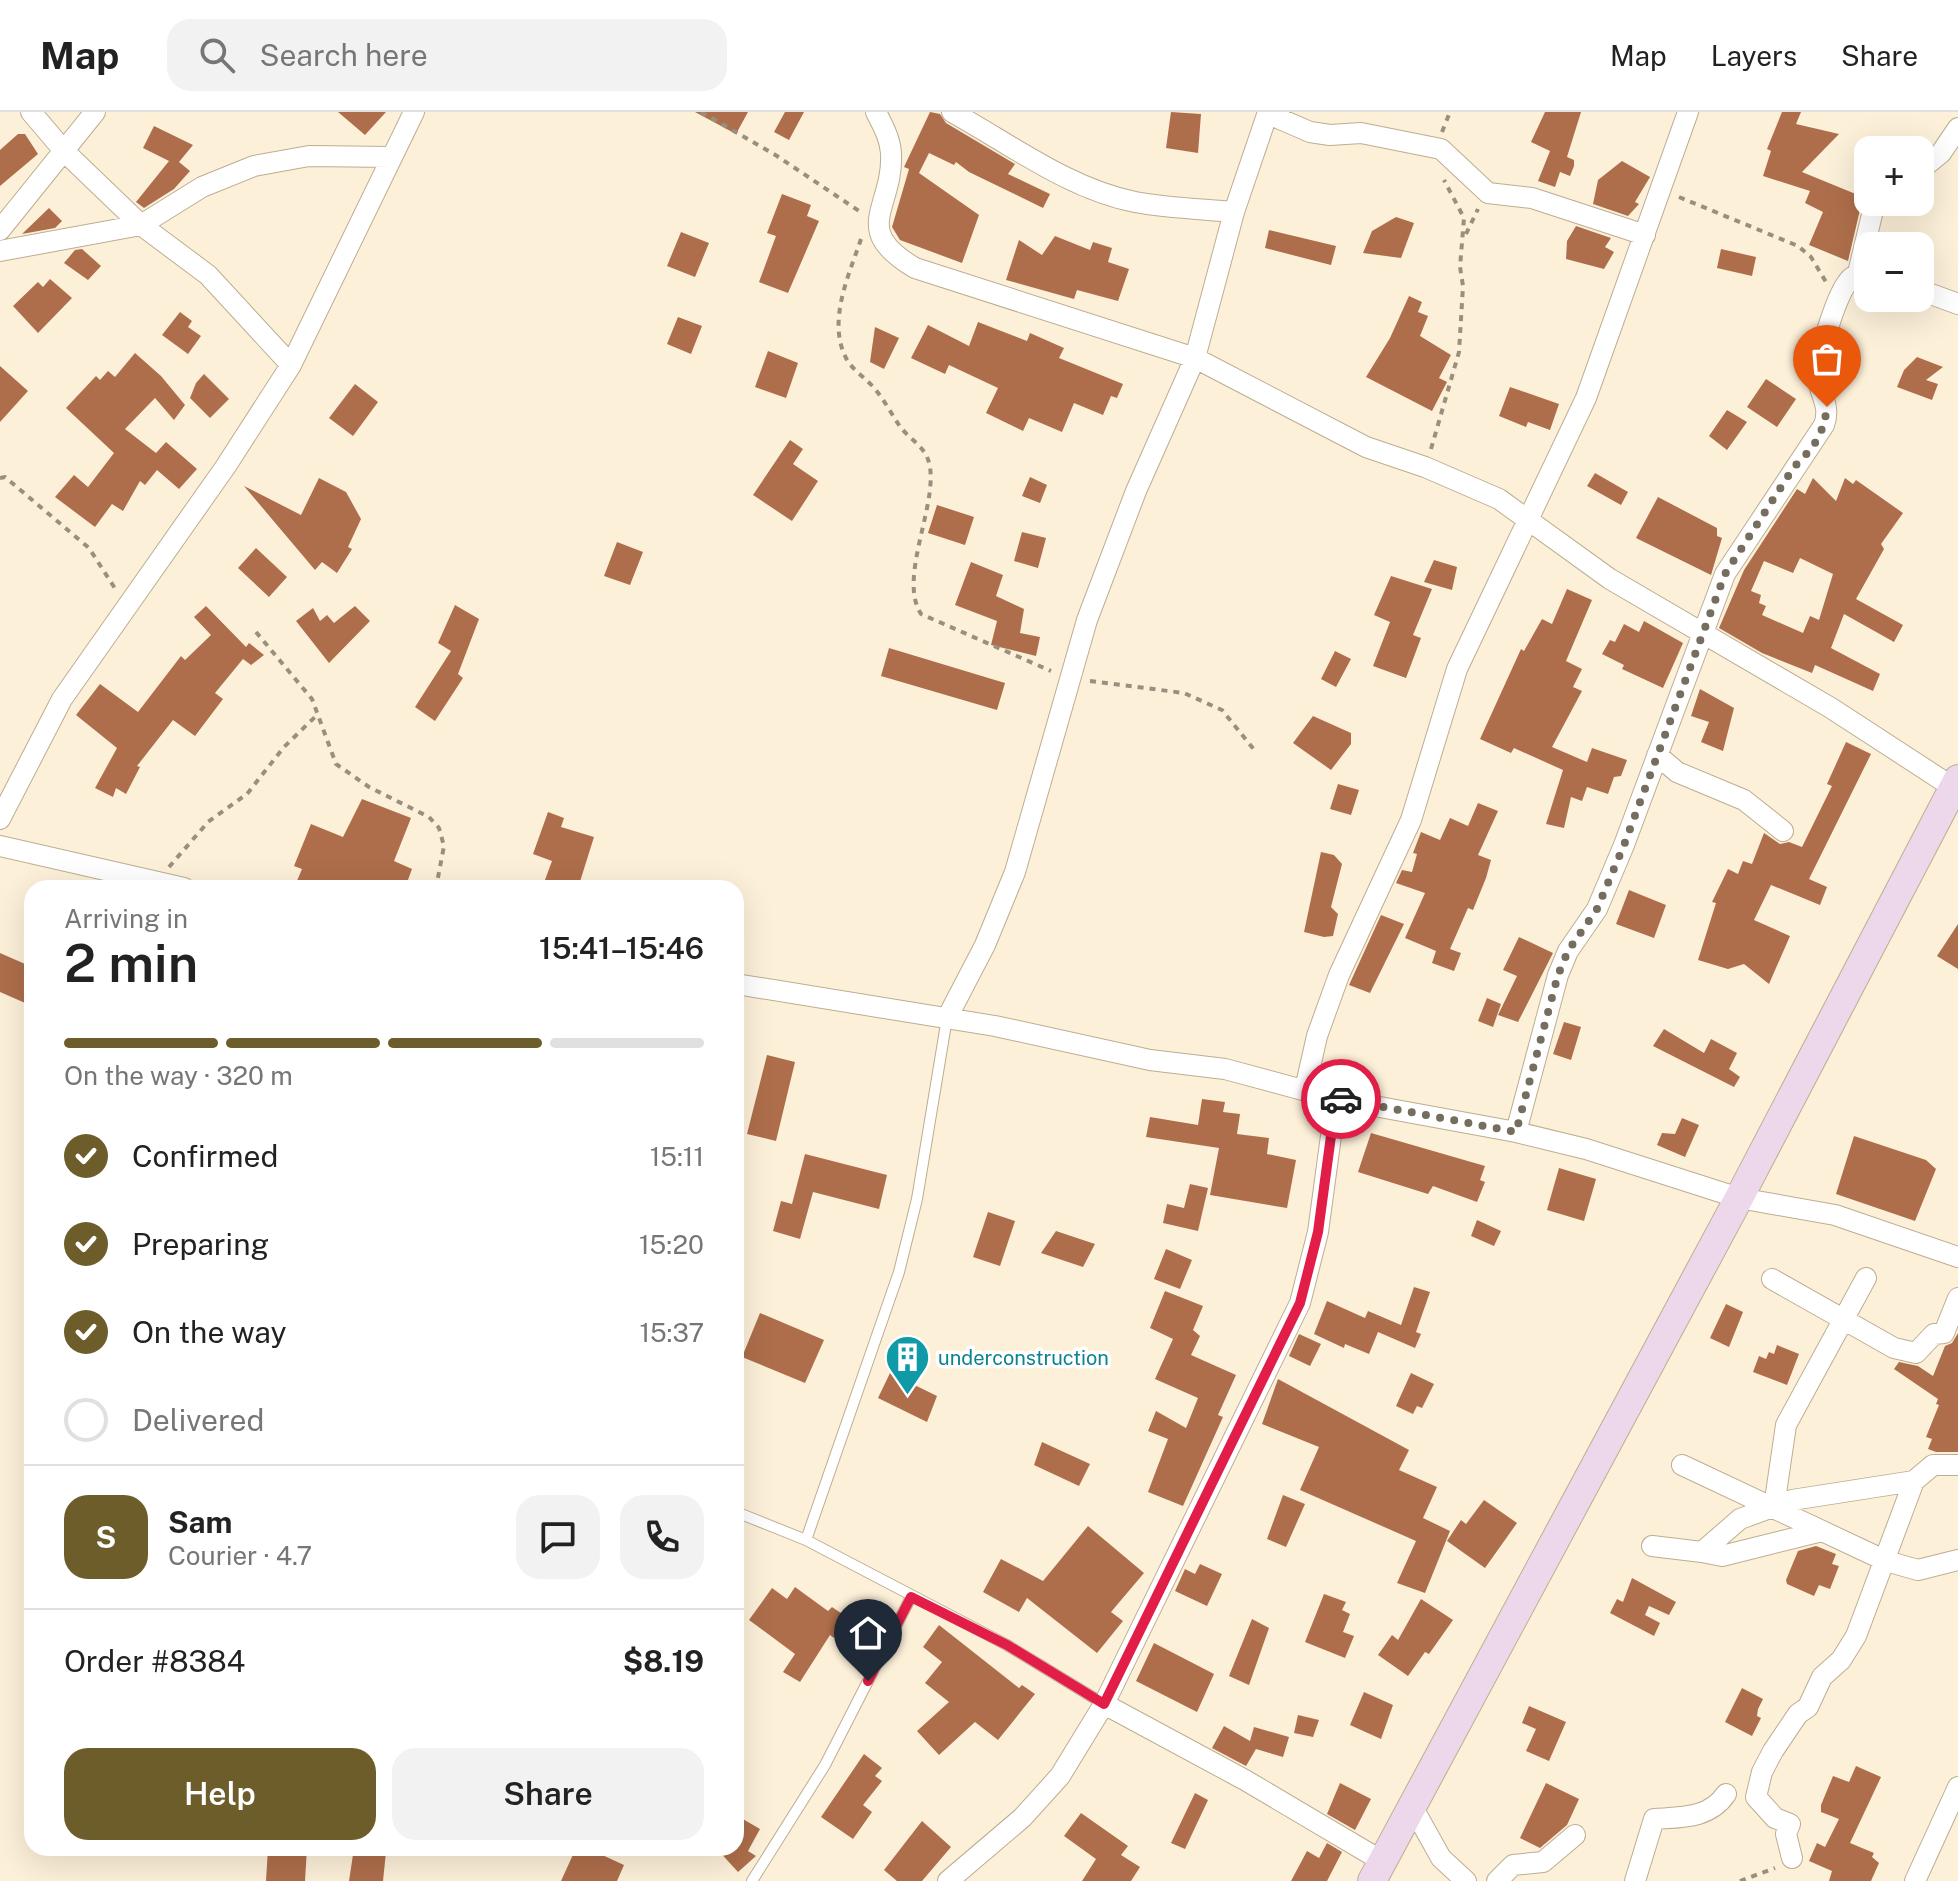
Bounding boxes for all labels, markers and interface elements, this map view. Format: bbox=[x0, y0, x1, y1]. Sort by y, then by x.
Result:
search box bbox=[167, 19, 727, 91]
text: Map bbox=[40, 33, 119, 78]
icon: search bbox=[195, 33, 239, 77]
text: Search here bbox=[259, 37, 428, 73]
text: Map bbox=[1610, 39, 1667, 72]
text: Layers bbox=[1711, 39, 1797, 72]
text: Share bbox=[1841, 39, 1918, 72]
map controls bbox=[1854, 136, 1934, 312]
button: + bbox=[1854, 136, 1934, 216]
button: − bbox=[1854, 232, 1934, 312]
pin bbox=[1793, 325, 1861, 407]
icon: bag bbox=[1805, 337, 1849, 381]
text: Arriving in bbox=[64, 903, 188, 934]
text: 15:41–15:46 bbox=[539, 930, 704, 966]
text: 2 min bbox=[64, 933, 198, 994]
courier bbox=[1301, 1059, 1381, 1139]
text: On the way · 320 m bbox=[64, 1060, 293, 1091]
icon: car bbox=[1319, 1077, 1363, 1121]
icon: check bbox=[64, 1134, 108, 1178]
text: Confirmed bbox=[132, 1138, 278, 1174]
text: 15:11 bbox=[650, 1141, 704, 1172]
icon: check bbox=[64, 1222, 108, 1266]
text: Preparing bbox=[132, 1226, 269, 1262]
text: 15:20 bbox=[639, 1229, 704, 1260]
icon: check bbox=[64, 1310, 108, 1354]
text: On the way bbox=[132, 1314, 286, 1350]
text: 15:37 bbox=[639, 1317, 704, 1348]
building icon: underconstruction bbox=[883, 1334, 931, 1397]
place label: underconstruction bbox=[938, 1346, 1109, 1370]
text: Delivered bbox=[132, 1402, 264, 1438]
button: chat bbox=[516, 1495, 600, 1579]
button: phone bbox=[620, 1495, 704, 1579]
text: Sam bbox=[168, 1504, 232, 1540]
text: S bbox=[96, 1519, 116, 1555]
text: Courier · 4.7 bbox=[168, 1540, 312, 1571]
pin bbox=[834, 1599, 902, 1681]
icon: home bbox=[846, 1611, 890, 1655]
text: Order #8384 bbox=[64, 1643, 245, 1679]
text: $8.19 bbox=[623, 1643, 704, 1679]
button: Help bbox=[64, 1748, 376, 1840]
button: Share bbox=[392, 1748, 704, 1840]

